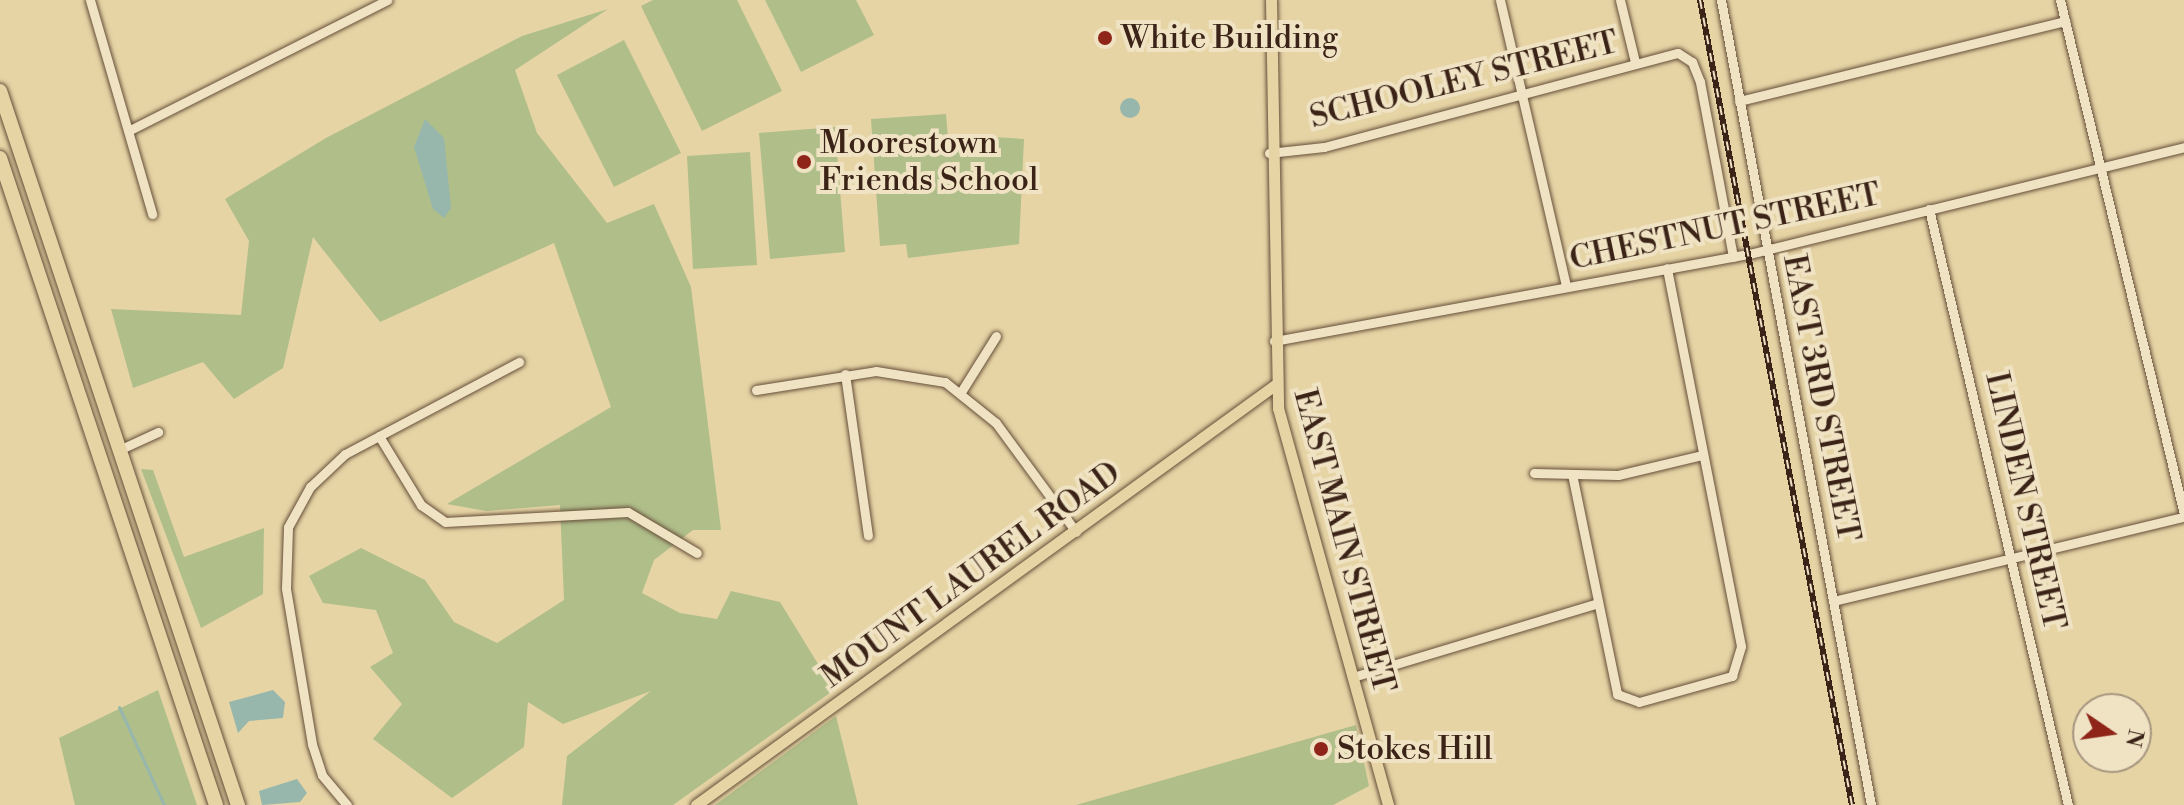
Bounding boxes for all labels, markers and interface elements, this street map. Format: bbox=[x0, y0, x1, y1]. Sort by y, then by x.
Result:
place label: White Building bbox=[1121, 19, 1338, 57]
street label: SCHOOLEY STREET bbox=[1306, 23, 1622, 137]
marker: White Building bbox=[1096, 29, 1114, 47]
place label: Moorestown Friends School bbox=[820, 125, 1038, 200]
marker: Moorestown Friends School bbox=[795, 153, 813, 171]
street label: CHESTNUT STREET bbox=[1566, 175, 1884, 279]
street label: EAST 3RD STREET bbox=[1774, 251, 1868, 545]
street label: LINDEN STREET bbox=[1977, 368, 2073, 634]
street label: EAST MAIN STREET bbox=[1285, 385, 1403, 697]
street label: MOUNT LAUREL ROAD bbox=[814, 454, 1128, 696]
north arrow bbox=[2072, 693, 2152, 773]
text: N bbox=[2119, 727, 2149, 750]
place label: Stokes Hill bbox=[1337, 730, 1493, 768]
marker: Stokes Hill bbox=[1312, 740, 1330, 758]

